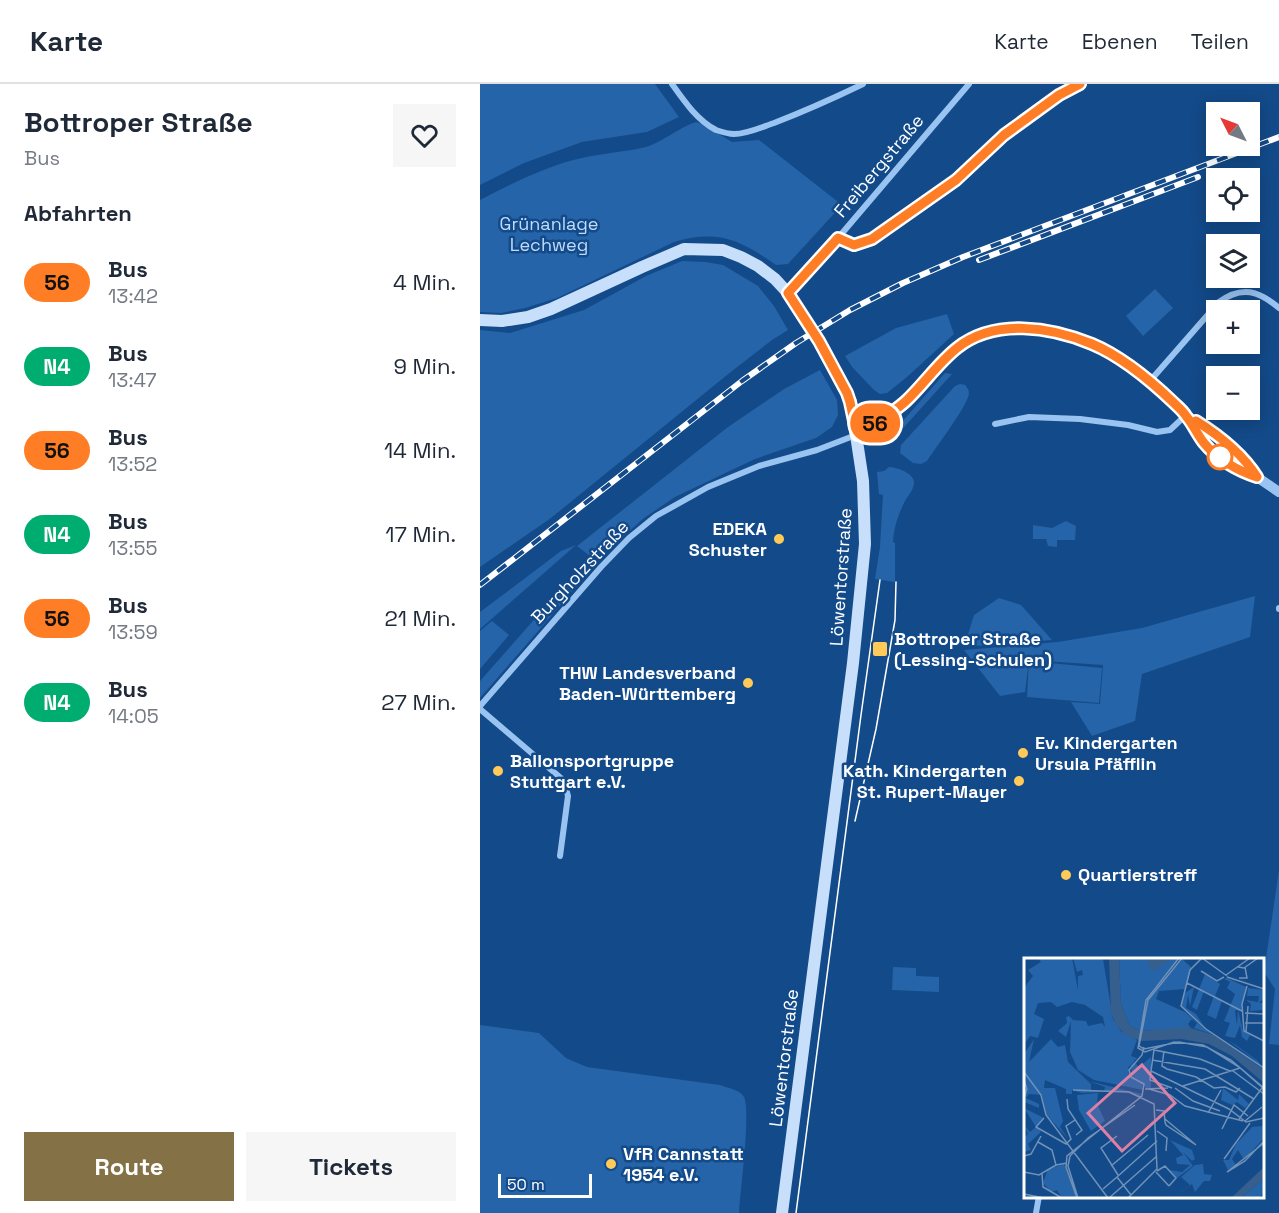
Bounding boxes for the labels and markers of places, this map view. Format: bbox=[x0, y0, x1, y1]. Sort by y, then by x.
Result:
unlabelled marker bbox=[1207, 444, 1233, 470]
place label: EDEKA Schuster bbox=[689, 517, 768, 561]
marker: EDEKA Schuster bbox=[772, 532, 786, 546]
place label: Bottroper Straße (Lessing-Schulen) bbox=[894, 627, 1052, 671]
marker: Bottroper Straße (Lessing-Schulen) bbox=[871, 640, 889, 658]
place label: THW Landesverband Baden-Württemberg bbox=[559, 661, 736, 705]
marker: THW Landesverband Baden-Württemberg bbox=[741, 676, 755, 690]
place label: Ev. Kindergarten Ursula Pfäfflin bbox=[1035, 731, 1178, 775]
marker: Ev. Kindergarten Ursula Pfäfflin bbox=[1016, 746, 1030, 760]
place label: Ballonsportgruppe Stuttgart e.V. bbox=[510, 749, 674, 793]
place label: Kath. Kindergarten St. Rupert-Mayer bbox=[843, 759, 1007, 803]
marker: Ballonsportgruppe Stuttgart e.V. bbox=[491, 764, 505, 778]
marker: Kath. Kindergarten St. Rupert-Mayer bbox=[1012, 774, 1026, 788]
place label: Quartierstreff bbox=[1078, 863, 1197, 886]
marker: Quartierstreff bbox=[1059, 868, 1073, 882]
place label: VfR Cannstatt 1954 e.V. bbox=[623, 1142, 744, 1186]
marker: VfR Cannstatt 1954 e.V. bbox=[604, 1157, 618, 1171]

